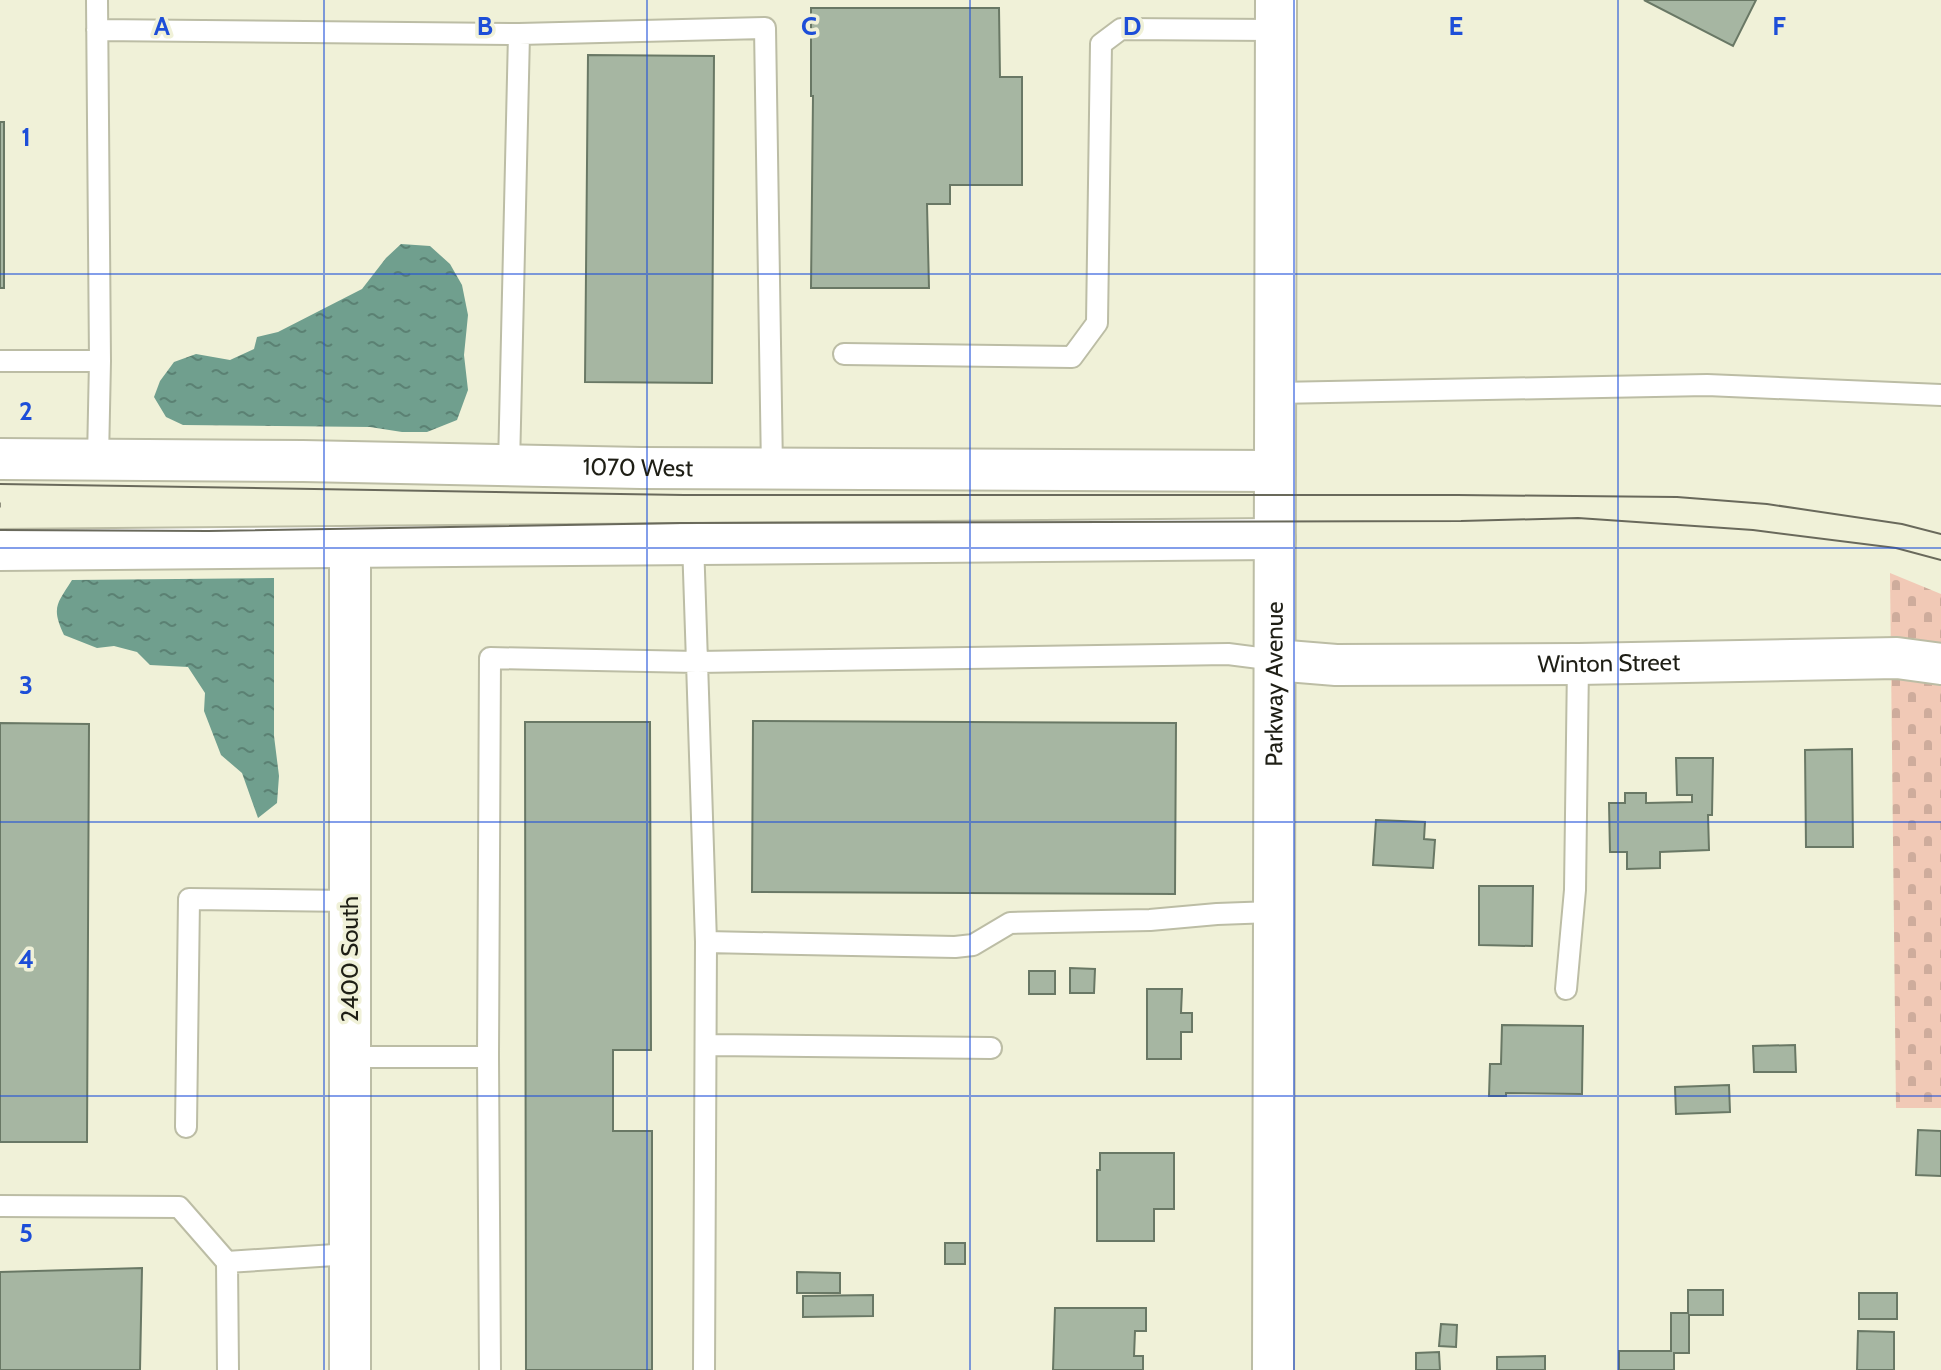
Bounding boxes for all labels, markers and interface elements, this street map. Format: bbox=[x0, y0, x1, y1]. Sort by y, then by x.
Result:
text: A bbox=[154, 10, 171, 42]
text: B bbox=[477, 10, 493, 42]
text: C bbox=[801, 10, 817, 42]
text: D bbox=[1123, 10, 1141, 42]
text: E bbox=[1449, 10, 1463, 42]
text: F bbox=[1772, 10, 1786, 42]
text: 1 bbox=[21, 121, 31, 153]
text: 2 bbox=[19, 395, 33, 427]
street label: 1070 West bbox=[582, 452, 693, 482]
street label: Parkway Avenue bbox=[1259, 601, 1289, 767]
street label: Winton Street bbox=[1537, 647, 1680, 678]
text: 3 bbox=[19, 669, 33, 701]
street label: 2400 South bbox=[335, 896, 364, 1022]
text: 4 bbox=[18, 943, 34, 975]
text: 5 bbox=[19, 1217, 33, 1249]

